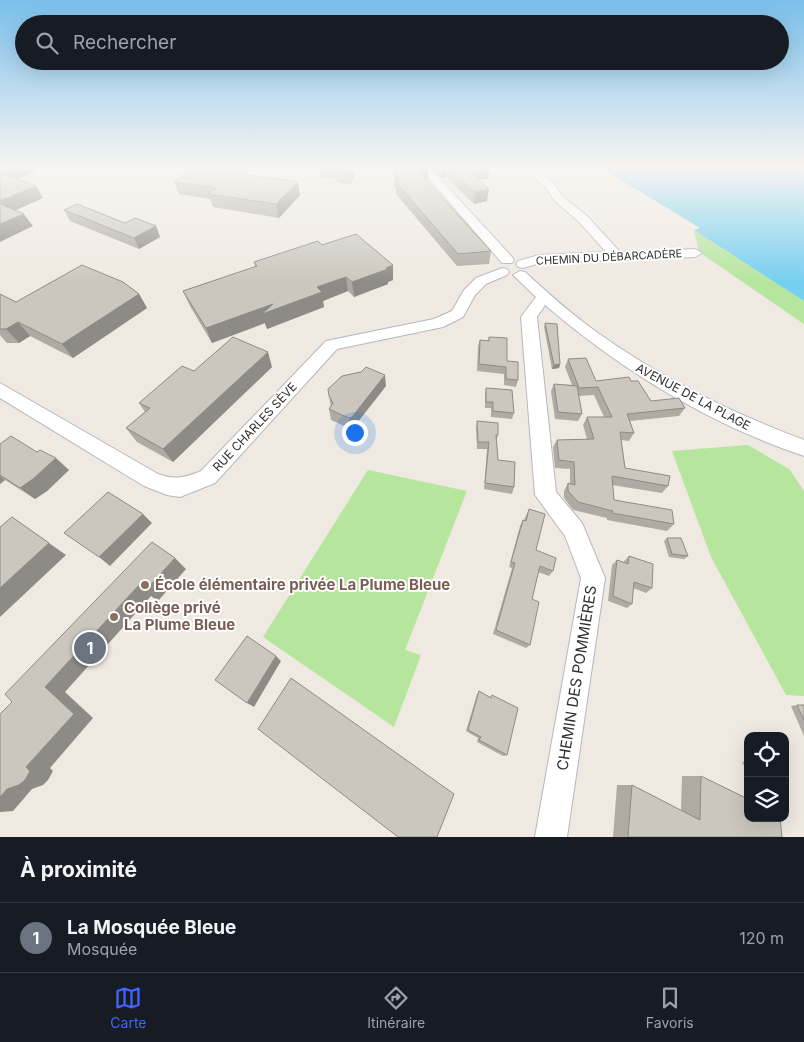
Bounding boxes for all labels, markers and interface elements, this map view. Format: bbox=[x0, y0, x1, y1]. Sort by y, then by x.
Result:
search box bbox=[15, 15, 789, 70]
icon: search bbox=[33, 29, 61, 57]
text: Rechercher bbox=[73, 31, 176, 54]
street label: CHEMIN DU DÉBARCADÈRE bbox=[536, 246, 682, 268]
street label: AVENUE DE LA PLAGE bbox=[633, 360, 753, 433]
street label: RUE CHARLES SÈVE bbox=[209, 379, 300, 474]
your location bbox=[342, 420, 368, 446]
place label: École élémentaire privée La Plume Bleue bbox=[155, 575, 450, 594]
marker: École élémentaire privée La Plume Bleue bbox=[139, 579, 151, 591]
street label: CHEMIN DES POMMIÈRES bbox=[552, 584, 601, 772]
place label: Collège privé La Plume Bleue bbox=[124, 598, 235, 634]
marker: Collège privé La Plume Bleue bbox=[108, 611, 120, 623]
pin: 1 bbox=[74, 629, 106, 667]
map controls bbox=[744, 732, 789, 822]
button: locate bbox=[744, 732, 789, 777]
button: layers bbox=[744, 777, 789, 822]
text: À proximité bbox=[20, 857, 137, 882]
text: La Mosquée Bleue bbox=[67, 916, 236, 939]
text: 1 bbox=[33, 928, 39, 948]
text: 120 m bbox=[739, 928, 784, 948]
text: Mosquée bbox=[67, 939, 137, 959]
tab: Carte bbox=[110, 984, 147, 1031]
tab: Itinéraire bbox=[367, 984, 425, 1031]
tab: Favoris bbox=[646, 984, 694, 1031]

